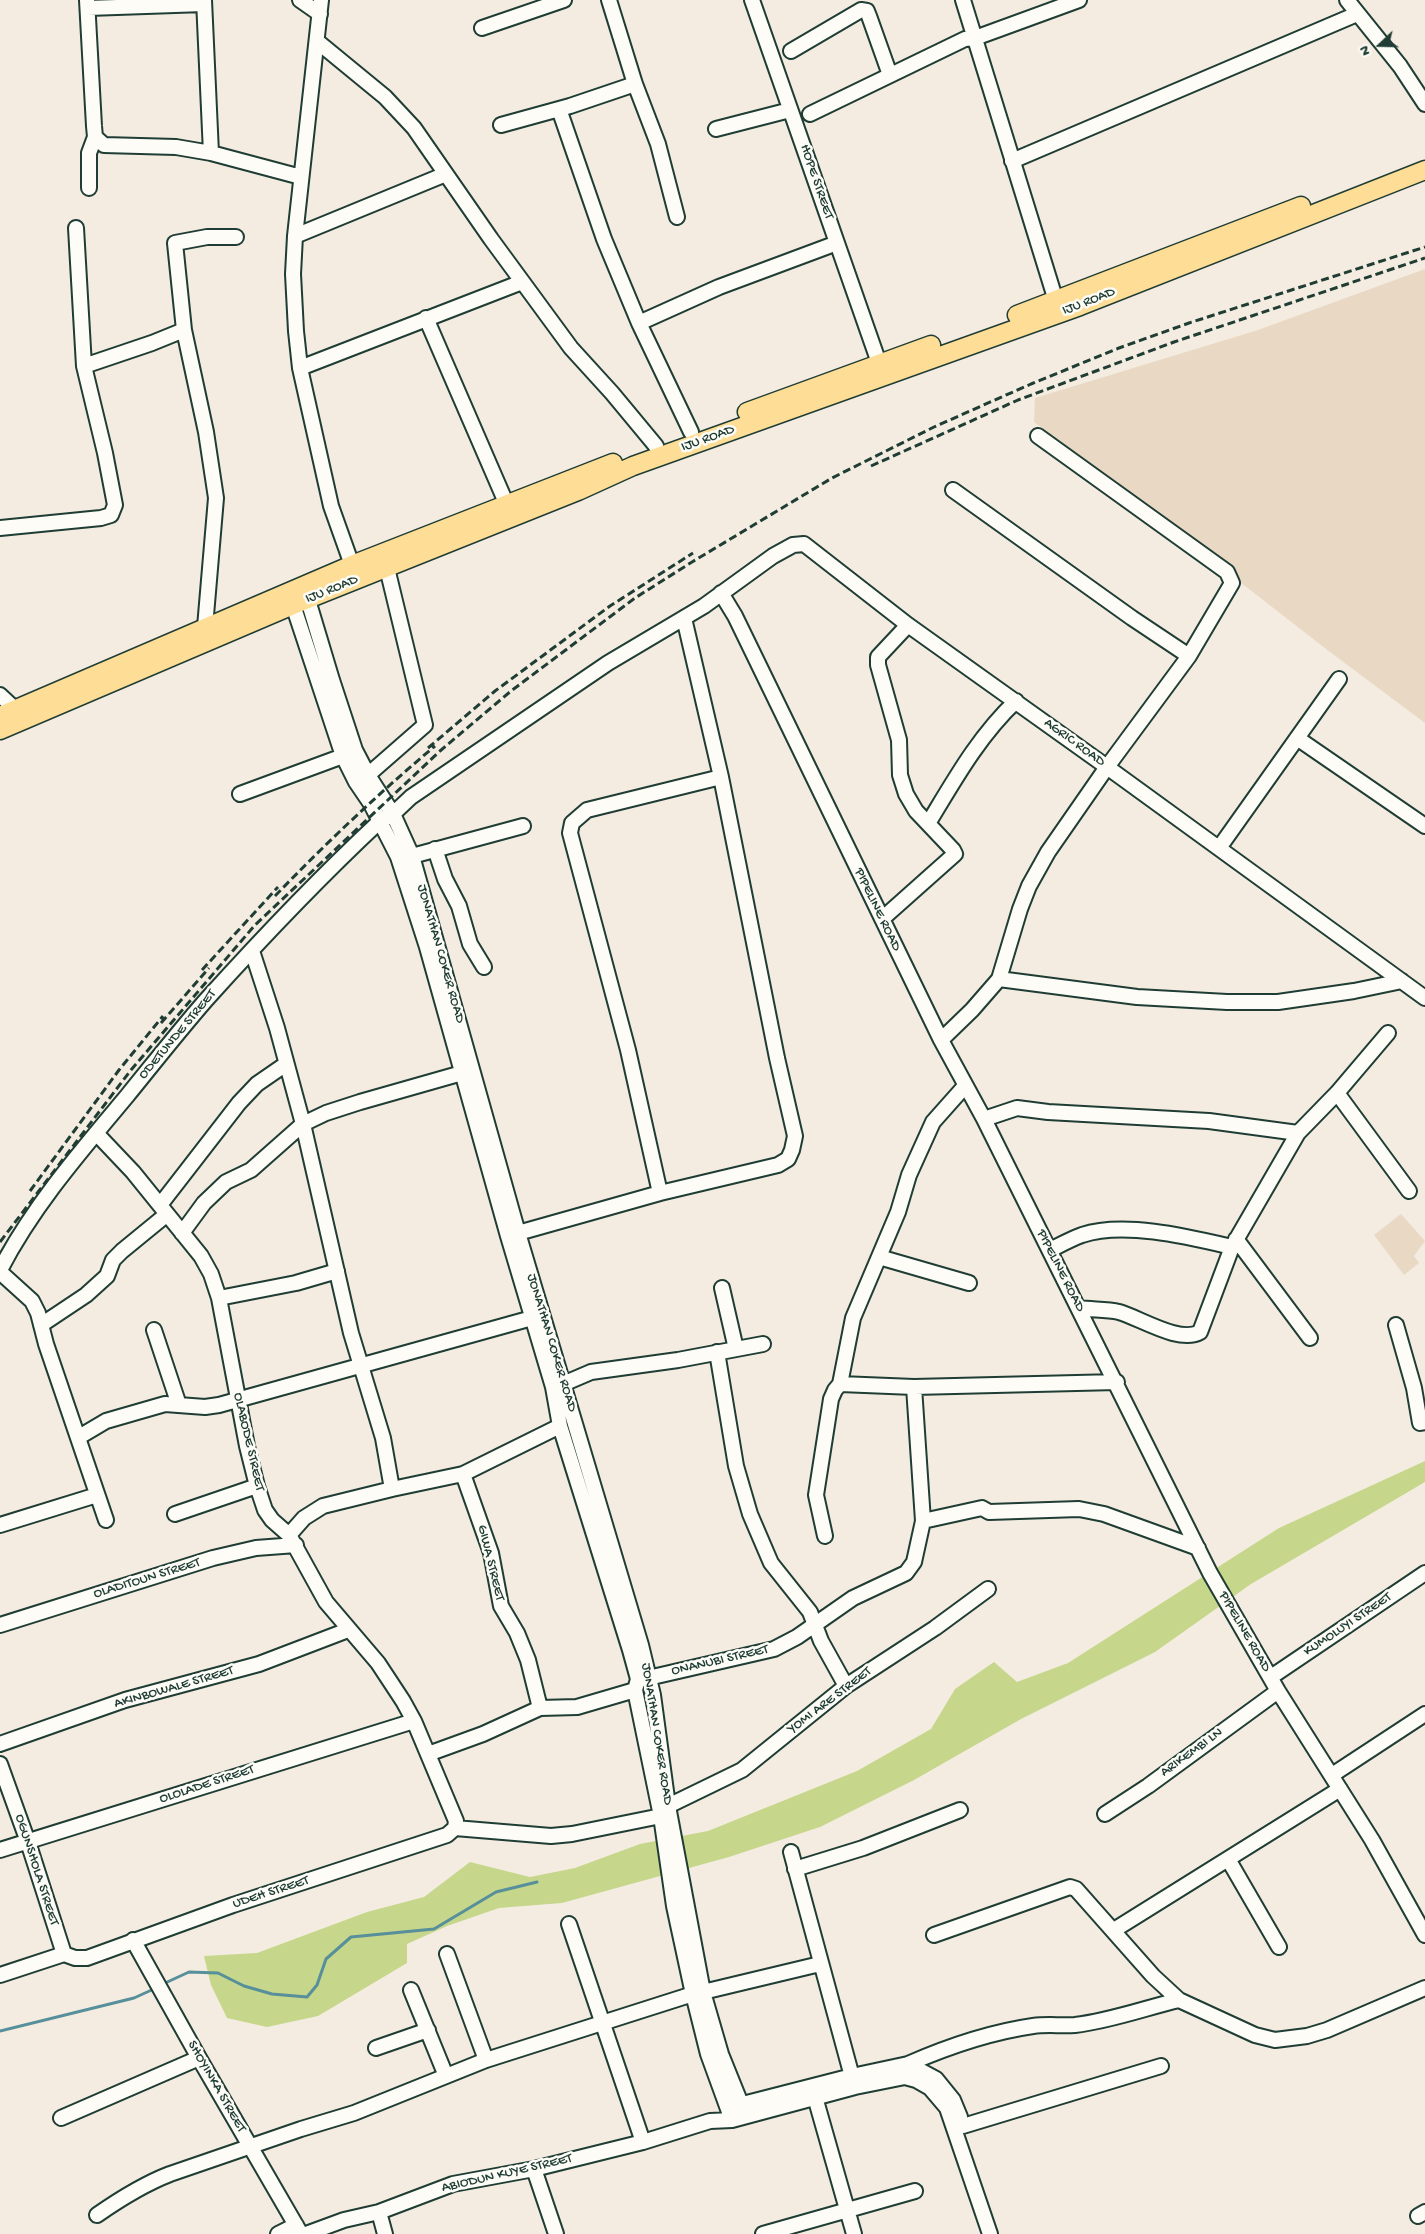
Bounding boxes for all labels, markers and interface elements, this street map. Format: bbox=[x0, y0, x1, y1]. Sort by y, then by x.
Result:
north arrow bbox=[1355, 20, 1405, 70]
text: N bbox=[1356, 43, 1375, 58]
street label: HOPE STREET bbox=[795, 142, 837, 222]
street label: IJU ROAD bbox=[1060, 284, 1118, 320]
street label: IJU ROAD bbox=[679, 422, 737, 456]
street label: IJU ROAD bbox=[303, 572, 361, 608]
street label: AGRIC ROAD bbox=[1040, 715, 1108, 771]
street label: PIPELINE ROAD bbox=[850, 866, 904, 954]
street label: JONATHAN COKER ROAD bbox=[412, 883, 468, 1025]
street label: ODETUNDE STREET bbox=[136, 987, 220, 1083]
street label: PIPELINE ROAD bbox=[1032, 1227, 1088, 1315]
street label: JONATHAN COKER ROAD bbox=[522, 1272, 580, 1414]
street label: OLABODE STREET bbox=[228, 1391, 268, 1493]
street label: GIWA STREET bbox=[472, 1523, 508, 1603]
street label: OLADITOUN STREET bbox=[92, 1555, 202, 1603]
street label: PIPELINE ROAD bbox=[1214, 1589, 1274, 1675]
street label: KUMOLUYI STREET bbox=[1301, 1589, 1395, 1661]
street label: ONANUBI STREET bbox=[670, 1642, 770, 1680]
street label: JONATHAN COKER ROAD bbox=[636, 1662, 676, 1806]
street label: AKINBOWALE STREET bbox=[112, 1663, 236, 1713]
street label: YOMI ARE STREET bbox=[785, 1664, 875, 1738]
street label: ARIKEMBI LN bbox=[1157, 1725, 1227, 1781]
street label: OLOLADE STREET bbox=[158, 1762, 256, 1808]
street label: OGUNSHOLA STREET bbox=[10, 1812, 62, 1928]
street label: UDEH STREET bbox=[231, 1873, 311, 1913]
street label: SHOYINKA STREET bbox=[183, 2038, 249, 2136]
street label: ABIODUN KUYE STREET bbox=[440, 2151, 574, 2197]

